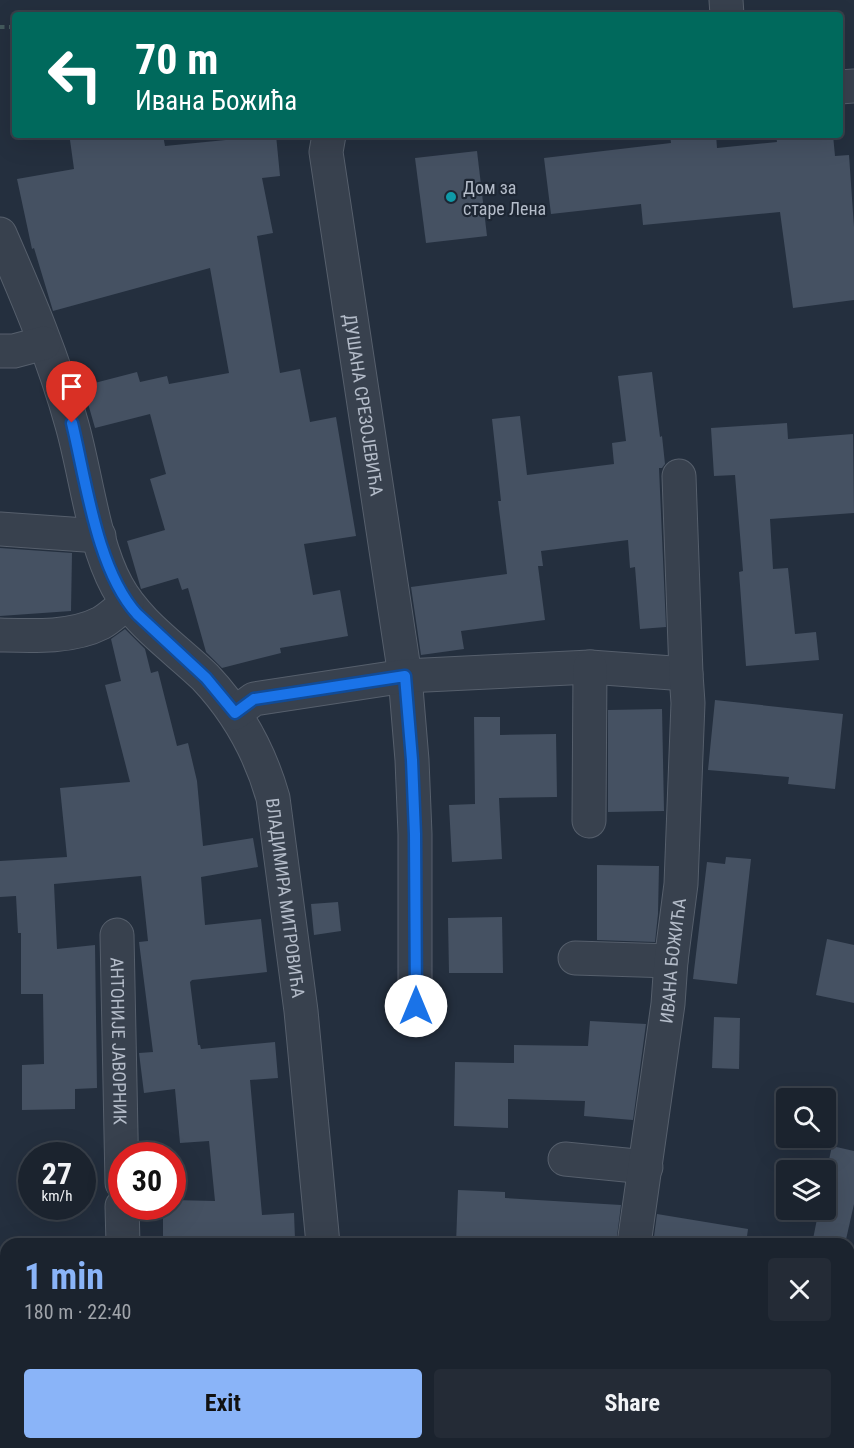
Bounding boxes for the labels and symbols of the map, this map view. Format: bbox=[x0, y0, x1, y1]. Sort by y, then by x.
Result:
place label: Дом за старе Лена bbox=[463, 177, 546, 219]
marker: Дом за старе Лена bbox=[444, 190, 458, 204]
street label: ДУШАНА СРЕЗОЈЕВИЋА bbox=[340, 313, 388, 498]
pin bbox=[46, 361, 97, 423]
street label: ВЛАДИМИРА МИТРОВИЋА bbox=[263, 797, 310, 1000]
street label: ИВАНА БОЖИЋА bbox=[655, 896, 690, 1025]
street label: АНТОНИЈЕ ЈАВОРНИК bbox=[107, 957, 131, 1125]
position arrow bbox=[384, 974, 448, 1038]
speed limit sign: 30 bbox=[108, 1142, 186, 1220]

